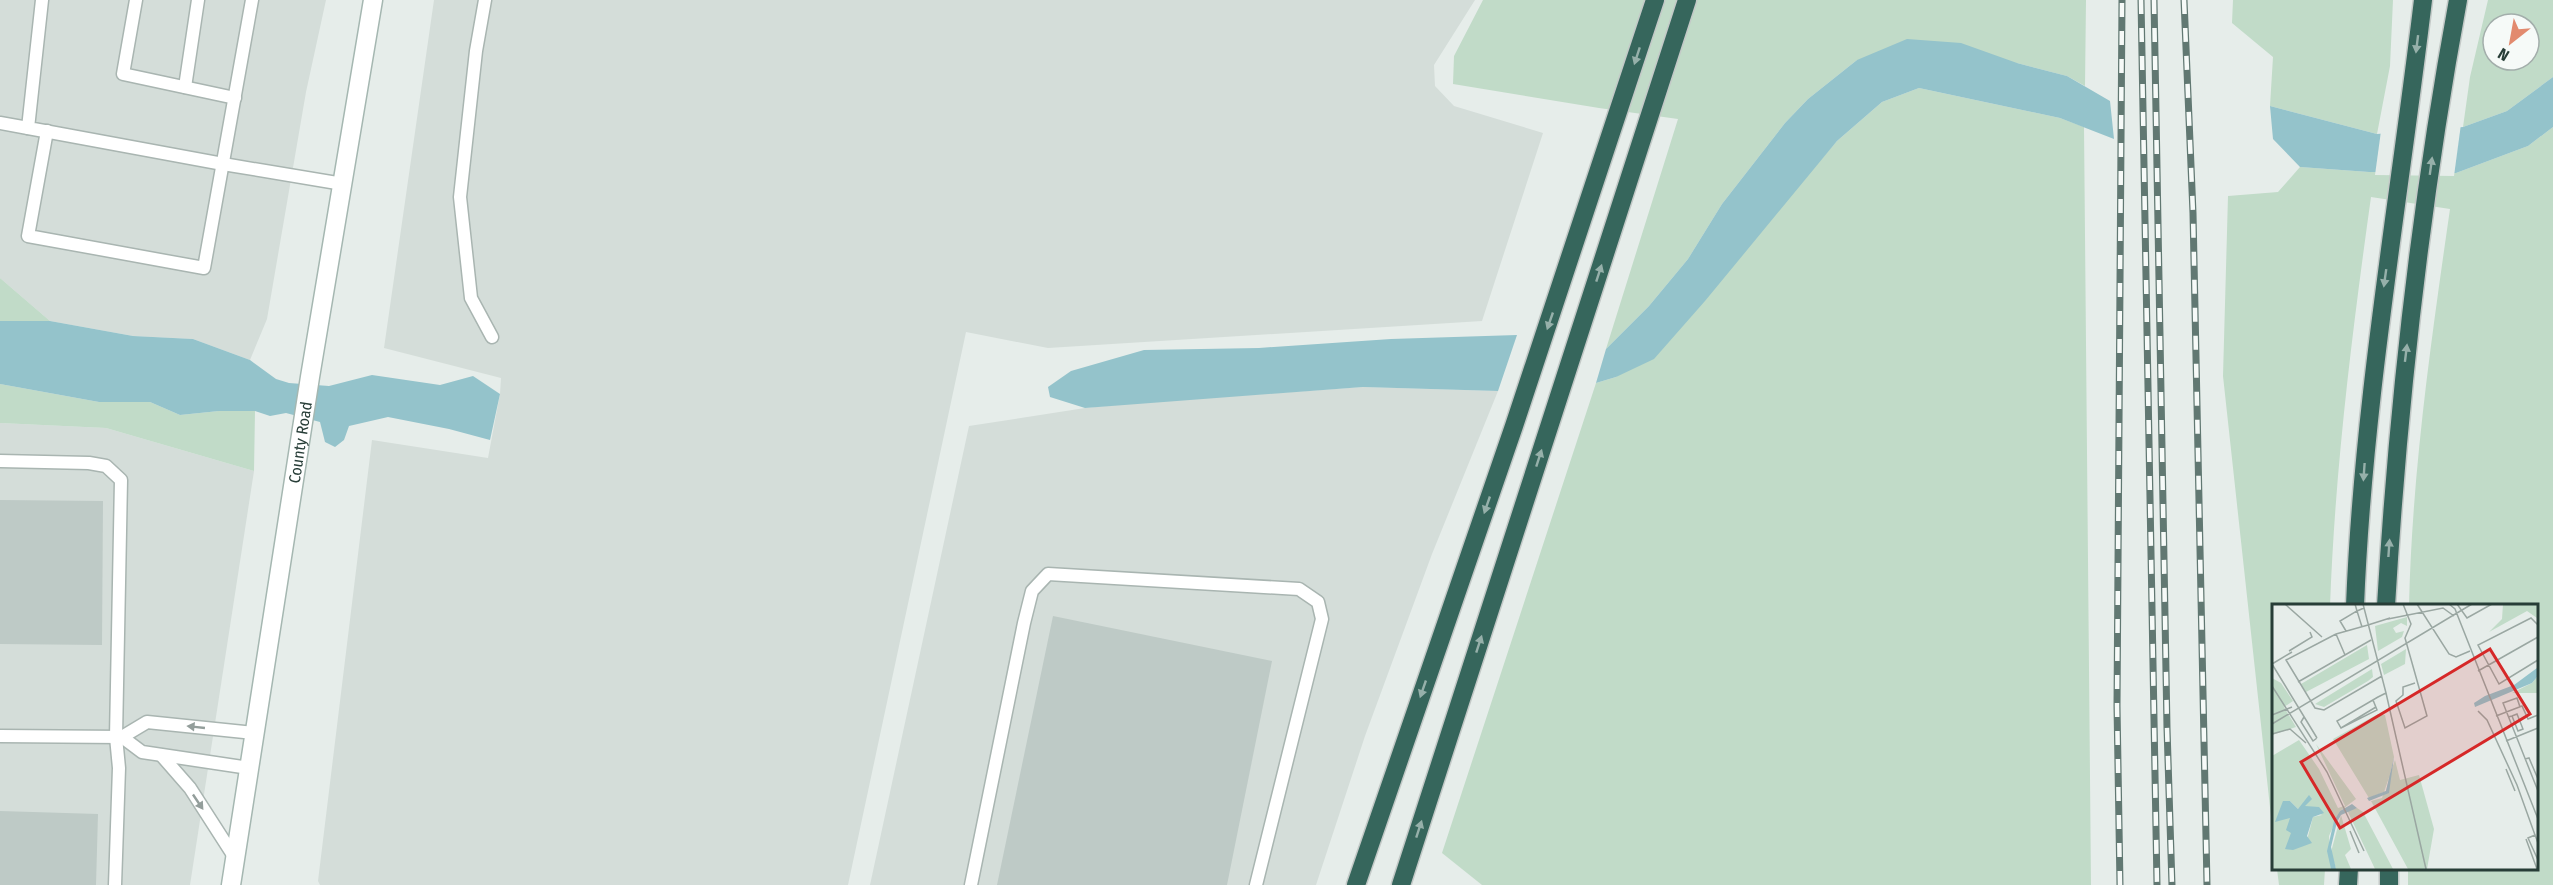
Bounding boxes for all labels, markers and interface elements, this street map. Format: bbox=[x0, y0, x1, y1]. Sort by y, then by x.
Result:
north arrow bbox=[2481, 12, 2541, 72]
one-way arrow bbox=[2413, 35, 2422, 54]
text: N bbox=[2495, 44, 2513, 65]
one-way arrow bbox=[1632, 47, 1641, 65]
one-way arrow bbox=[2426, 157, 2435, 176]
one-way arrow bbox=[1595, 264, 1604, 282]
one-way arrow bbox=[2381, 268, 2390, 287]
one-way arrow bbox=[1545, 312, 1554, 330]
one-way arrow bbox=[2401, 344, 2411, 363]
street label: County Road bbox=[285, 400, 316, 485]
one-way arrow bbox=[1535, 449, 1544, 467]
one-way arrow bbox=[2359, 462, 2368, 481]
one-way arrow bbox=[1482, 496, 1491, 514]
one-way arrow bbox=[2385, 538, 2394, 557]
inset map bbox=[2272, 604, 2538, 870]
one-way arrow bbox=[1475, 635, 1484, 653]
one-way arrow bbox=[1418, 681, 1428, 699]
one-way arrow bbox=[186, 722, 205, 732]
one-way arrow bbox=[193, 793, 204, 810]
one-way arrow bbox=[1415, 820, 1425, 838]

